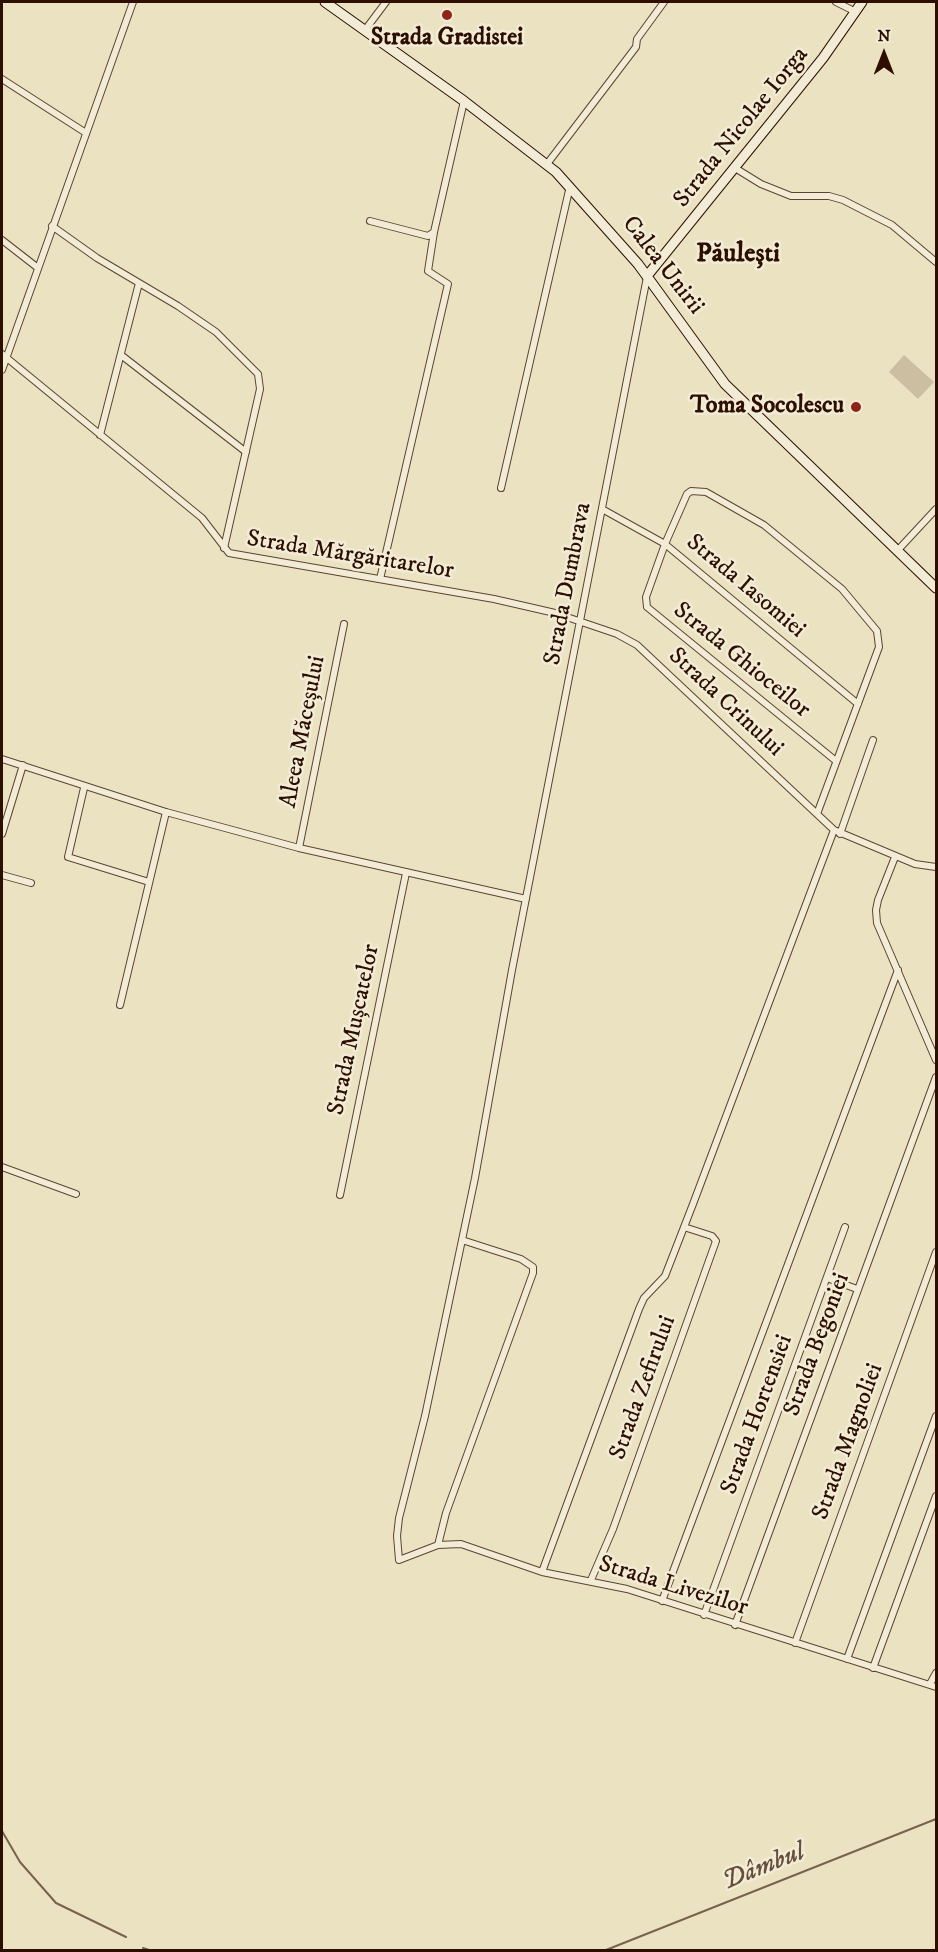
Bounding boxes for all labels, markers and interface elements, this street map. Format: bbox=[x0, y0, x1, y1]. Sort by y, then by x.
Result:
marker: Strada Gradistei bbox=[440, 8, 454, 22]
north arrow bbox=[854, 24, 914, 84]
place label: Strada Gradistei bbox=[371, 25, 523, 53]
text: N bbox=[877, 26, 891, 46]
street label: Strada Nicolae Iorga bbox=[668, 42, 816, 214]
street label: Calea Unirii bbox=[615, 211, 709, 321]
district label: Păulești bbox=[696, 239, 780, 271]
place label: Toma Socolescu bbox=[690, 393, 844, 421]
marker: Toma Socolescu bbox=[849, 400, 863, 414]
street label: Strada Dumbrava bbox=[539, 500, 599, 668]
street label: Strada Mărgăritarelor bbox=[244, 525, 456, 587]
street label: Strada Iasomiei bbox=[680, 529, 810, 645]
street label: Strada Ghioceilor bbox=[667, 597, 815, 725]
street label: Strada Crinului bbox=[662, 642, 788, 764]
street label: Aleea Măceșului bbox=[275, 653, 333, 811]
street label: Strada Mușcatelor bbox=[323, 942, 387, 1118]
street label: Strada Begoniei bbox=[779, 1270, 857, 1420]
street label: Strada Zefirului bbox=[605, 1312, 683, 1464]
street label: Strada Hortensiei bbox=[716, 1331, 800, 1499]
street label: Strada Magnoliei bbox=[807, 1360, 891, 1524]
street label: Strada Livezilor bbox=[595, 1551, 751, 1623]
water label: Dâmbul bbox=[718, 1837, 810, 1899]

